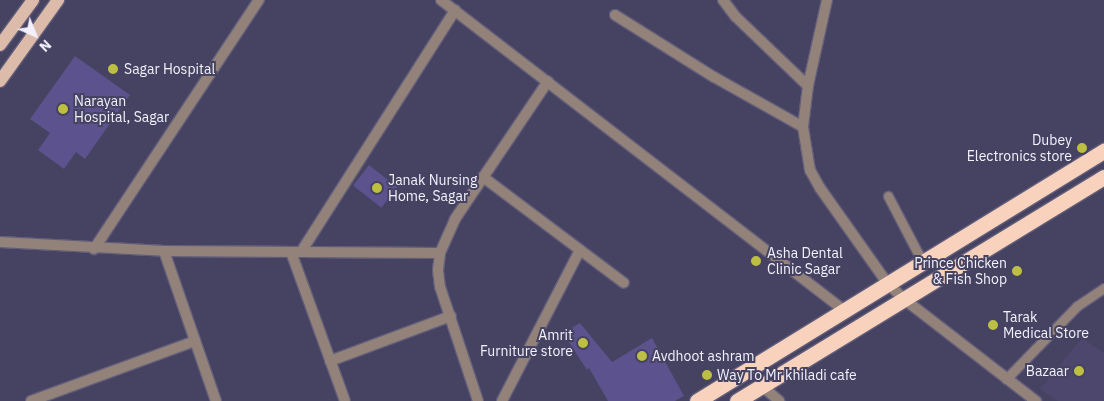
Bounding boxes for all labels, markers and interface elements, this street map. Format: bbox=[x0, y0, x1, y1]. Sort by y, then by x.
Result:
north arrow bbox=[10, 10, 60, 60]
text: N bbox=[36, 36, 55, 56]
place label: Sagar Hospital bbox=[124, 61, 215, 77]
marker: Sagar Hospital bbox=[106, 62, 120, 76]
place label: Narayan Hospital, Sagar bbox=[74, 93, 169, 125]
marker: Narayan Hospital, Sagar bbox=[56, 102, 70, 116]
place label: Dubey Electronics store bbox=[967, 132, 1072, 164]
marker: Dubey Electronics store bbox=[1076, 142, 1088, 154]
place label: Janak Nursing Home, Sagar bbox=[388, 172, 477, 204]
marker: Janak Nursing Home, Sagar bbox=[370, 181, 384, 195]
place label: Asha Dental Clinic Sagar bbox=[767, 245, 843, 278]
marker: Asha Dental Clinic Sagar bbox=[749, 254, 763, 268]
place label: Prince Chicken & Fish Shop bbox=[914, 255, 1007, 288]
marker: Prince Chicken & Fish Shop bbox=[1011, 265, 1023, 277]
place label: Tarak Medical Store bbox=[1003, 309, 1089, 342]
marker: Tarak Medical Store bbox=[987, 319, 999, 331]
place label: Amrit Furniture store bbox=[480, 327, 573, 360]
marker: Amrit Furniture store bbox=[577, 337, 589, 349]
place label: Avdhoot ashram bbox=[652, 348, 754, 364]
marker: Avdhoot ashram bbox=[636, 350, 648, 362]
place label: Bazaar bbox=[1026, 363, 1069, 379]
marker: Bazaar bbox=[1073, 365, 1085, 377]
place label: Way To Mr khiladi cafe bbox=[717, 367, 857, 383]
marker: Way To Mr khiladi cafe bbox=[701, 369, 713, 381]

